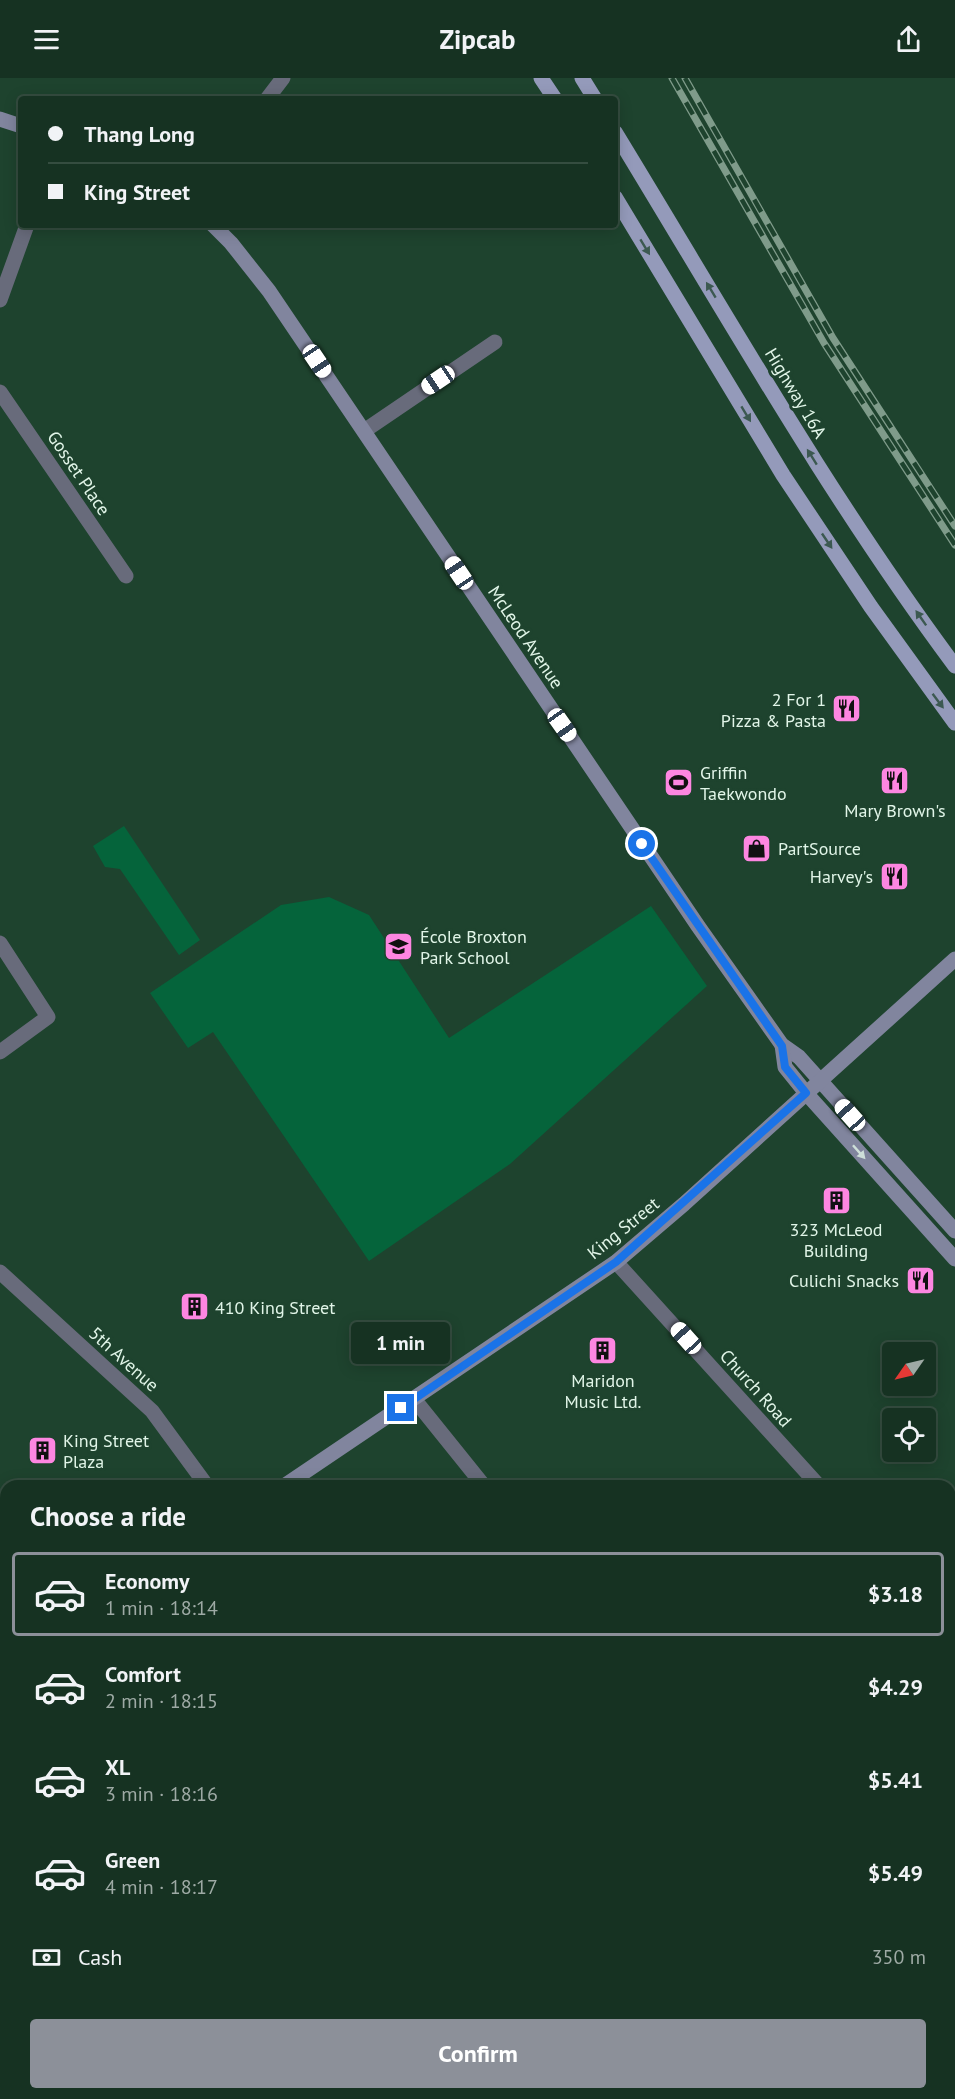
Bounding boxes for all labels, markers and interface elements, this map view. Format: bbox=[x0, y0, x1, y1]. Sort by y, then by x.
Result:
text: Zipcab bbox=[440, 22, 515, 56]
icon: menu bbox=[30, 23, 63, 56]
icon: share bbox=[892, 23, 925, 56]
text: Thang Long bbox=[84, 120, 195, 148]
text: King Street bbox=[84, 178, 190, 206]
one-way arrow bbox=[640, 239, 651, 255]
one-way arrow bbox=[705, 282, 716, 298]
car bbox=[299, 341, 335, 381]
street label: Highway 16A bbox=[760, 344, 832, 443]
car bbox=[418, 362, 458, 398]
one-way arrow bbox=[741, 406, 752, 422]
street label: Gosset Place bbox=[42, 426, 116, 520]
one-way arrow bbox=[807, 449, 818, 465]
one-way arrow bbox=[821, 533, 832, 549]
car bbox=[441, 553, 477, 593]
street label: McLeod Avenue bbox=[483, 581, 569, 693]
one-way arrow bbox=[915, 611, 927, 627]
place label: 2 For 1 Pizza & Pasta bbox=[721, 688, 826, 732]
restaurant icon: 2 For 1 Pizza & Pasta bbox=[831, 693, 863, 725]
one-way arrow bbox=[932, 693, 944, 708]
car bbox=[544, 705, 580, 745]
place label: Griffin Taekwondo bbox=[700, 761, 787, 805]
restaurant icon: Mary Brown's bbox=[879, 765, 911, 797]
sports icon: Griffin Taekwondo bbox=[663, 766, 695, 798]
place label: Mary Brown's bbox=[844, 799, 946, 822]
route start bbox=[628, 830, 655, 857]
shop icon: PartSource bbox=[741, 832, 773, 864]
place label: PartSource bbox=[778, 837, 861, 860]
restaurant icon: Harvey's bbox=[878, 860, 910, 892]
place label: Harvey's bbox=[810, 865, 873, 888]
place label: École Broxton Park School bbox=[420, 925, 527, 969]
school or university icon: École Broxton Park School bbox=[383, 930, 415, 962]
car bbox=[831, 1096, 869, 1134]
one-way arrow bbox=[852, 1144, 865, 1159]
building icon: 323 McLeod Building bbox=[820, 1184, 852, 1216]
street label: King Street bbox=[582, 1192, 664, 1264]
place label: 323 McLeod Building bbox=[789, 1218, 883, 1262]
restaurant icon: Culichi Snacks bbox=[904, 1264, 936, 1296]
place label: Culichi Snacks bbox=[789, 1269, 899, 1292]
building icon: 410 King Street bbox=[178, 1291, 210, 1323]
place label: 410 King Street bbox=[215, 1296, 335, 1319]
car bbox=[667, 1319, 705, 1357]
callout: 1 min bbox=[352, 1321, 450, 1363]
street label: 5th Avenue bbox=[84, 1322, 164, 1396]
text: 1 min bbox=[376, 1330, 425, 1356]
building icon: Maridon Music Ltd. bbox=[587, 1335, 619, 1367]
north arrow bbox=[882, 1342, 936, 1396]
map controls bbox=[882, 1342, 936, 1462]
street label: Church Road bbox=[715, 1344, 797, 1432]
place label: Maridon Music Ltd. bbox=[565, 1369, 641, 1413]
route end bbox=[387, 1394, 414, 1421]
button: locate bbox=[882, 1408, 936, 1462]
place label: King Street Plaza bbox=[63, 1429, 149, 1473]
building icon: King Street Plaza bbox=[26, 1434, 58, 1466]
text: Choose a ride bbox=[30, 1499, 186, 1533]
icon: car bbox=[33, 1567, 87, 1621]
text: Economy bbox=[105, 1567, 189, 1595]
text: $3.18 bbox=[868, 1580, 923, 1608]
text: 1 min · 18:14 bbox=[105, 1595, 218, 1621]
icon: car bbox=[33, 1660, 87, 1714]
text: Comfort bbox=[105, 1660, 181, 1688]
text: $4.29 bbox=[868, 1673, 923, 1701]
text: 2 min · 18:15 bbox=[105, 1688, 218, 1714]
icon: car bbox=[33, 1753, 87, 1807]
text: XL bbox=[105, 1753, 130, 1781]
text: $5.41 bbox=[868, 1766, 923, 1794]
text: 3 min · 18:16 bbox=[105, 1781, 218, 1807]
icon: car bbox=[33, 1846, 87, 1900]
text: Green bbox=[105, 1846, 160, 1874]
text: $5.49 bbox=[868, 1859, 923, 1887]
text: 4 min · 18:17 bbox=[105, 1874, 218, 1900]
icon: cash bbox=[30, 1941, 63, 1974]
text: Cash bbox=[78, 1943, 122, 1971]
text: 350 m bbox=[872, 1944, 926, 1970]
button: Confirm bbox=[30, 2019, 926, 2088]

